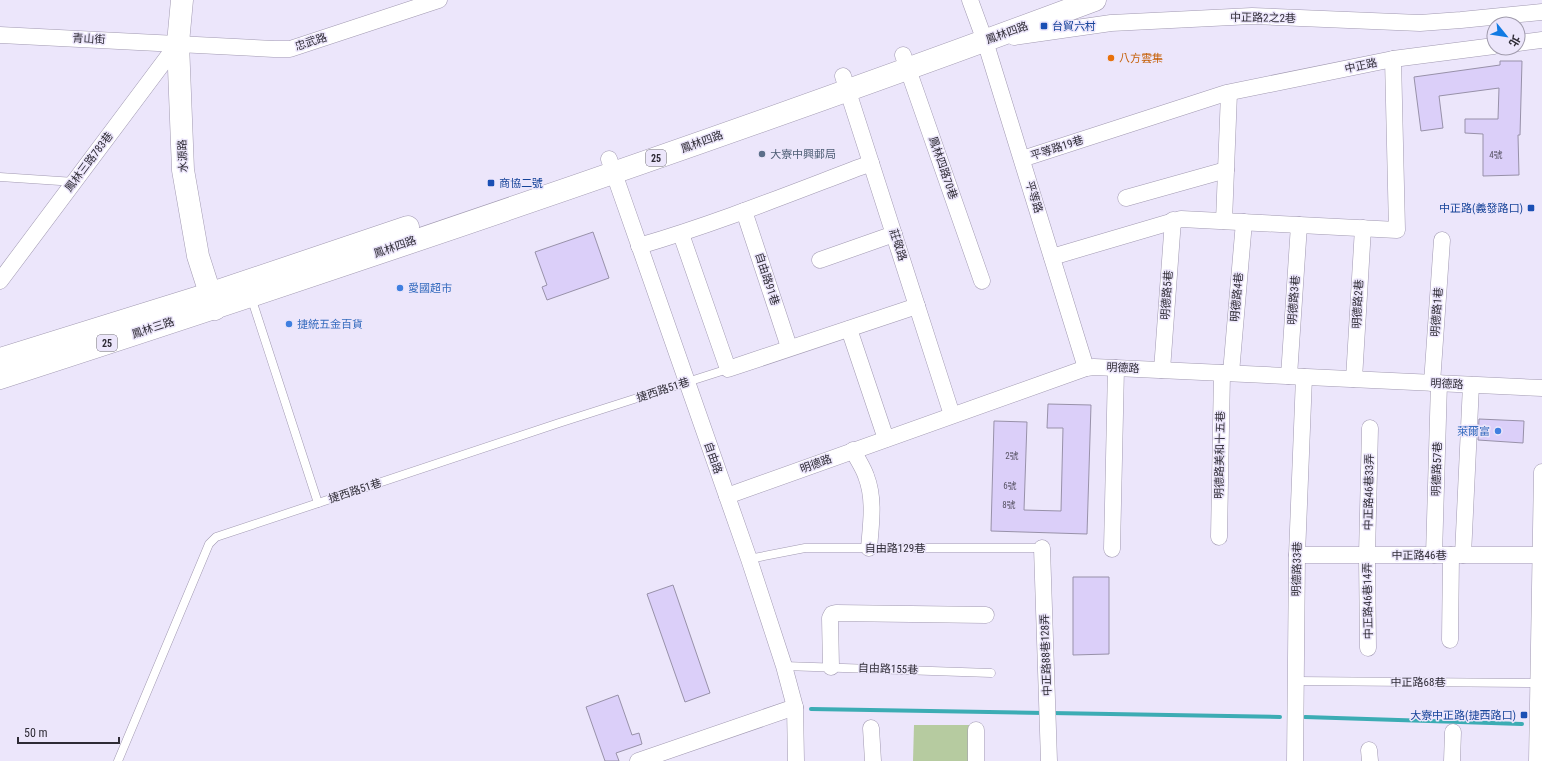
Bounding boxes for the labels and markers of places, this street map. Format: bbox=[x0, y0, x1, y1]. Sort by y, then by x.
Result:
place label: 台貿六村 bbox=[1052, 20, 1096, 33]
marker: 台貿六村 bbox=[1039, 21, 1049, 31]
place label: 八方雲集 bbox=[1119, 52, 1163, 65]
marker: 八方雲集 bbox=[1106, 53, 1116, 63]
place label: 大寮中興郵局 bbox=[770, 148, 836, 161]
marker: 大寮中興郵局 bbox=[757, 149, 767, 159]
place label: 商協二號 bbox=[499, 177, 543, 190]
marker: 商協二號 bbox=[486, 178, 496, 188]
place label: 中正路(義發路口) bbox=[1439, 202, 1523, 215]
marker: 中正路(義發路口) bbox=[1526, 203, 1536, 213]
place label: 愛國超市 bbox=[408, 282, 452, 295]
marker: 愛國超市 bbox=[395, 283, 405, 293]
place label: 捷統五金百貨 bbox=[297, 318, 363, 331]
marker: 捷統五金百貨 bbox=[284, 319, 294, 329]
place label: 萊爾富 bbox=[1457, 425, 1490, 438]
marker: 萊爾富 bbox=[1493, 426, 1503, 436]
place label: 大寮中正路(捷西路口) bbox=[1410, 709, 1516, 722]
marker: 大寮中正路(捷西路口) bbox=[1519, 710, 1529, 720]

